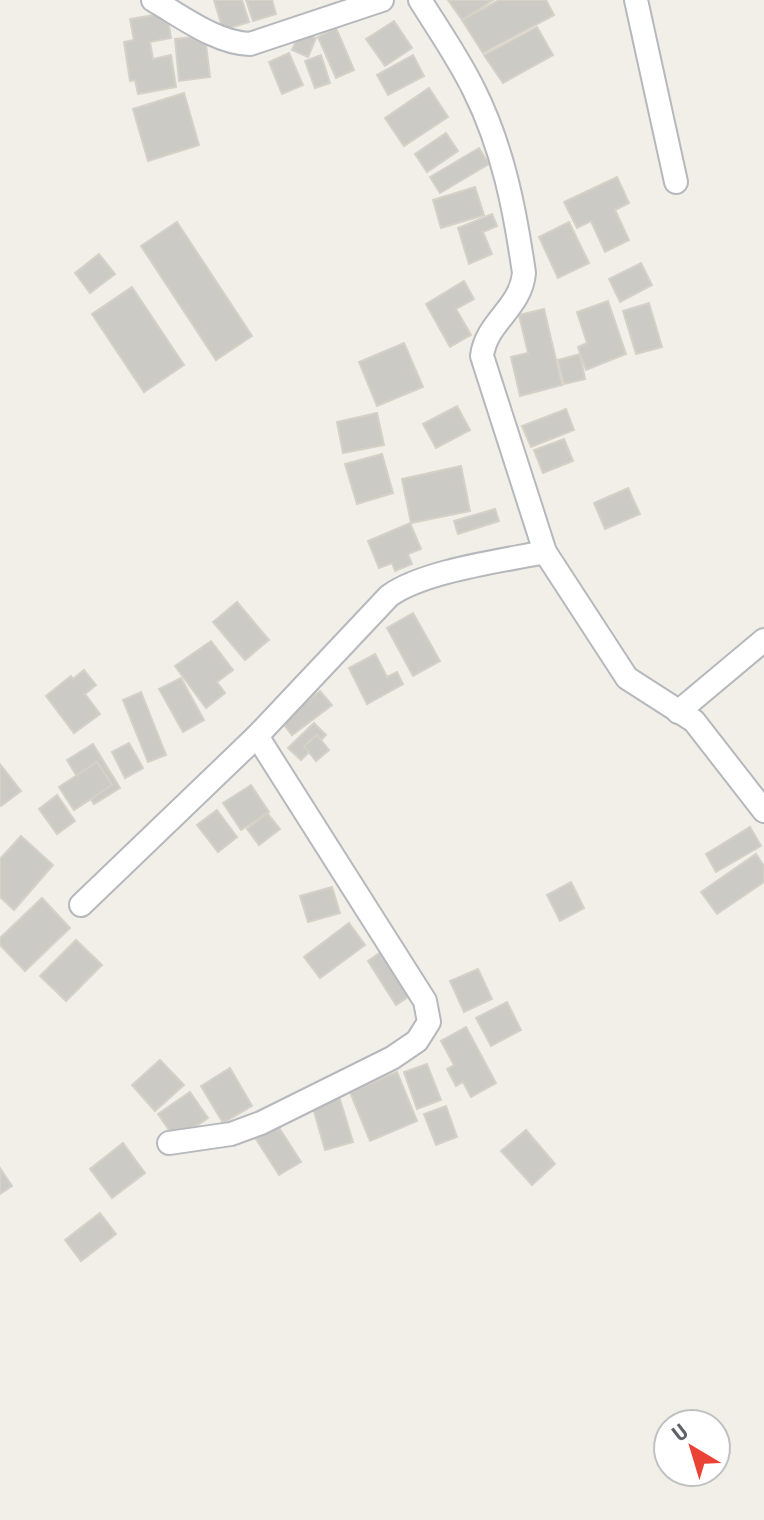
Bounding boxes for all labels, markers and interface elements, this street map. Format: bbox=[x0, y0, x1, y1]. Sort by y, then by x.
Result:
north arrow bbox=[652, 1408, 732, 1488]
text: U bbox=[667, 1419, 693, 1446]

